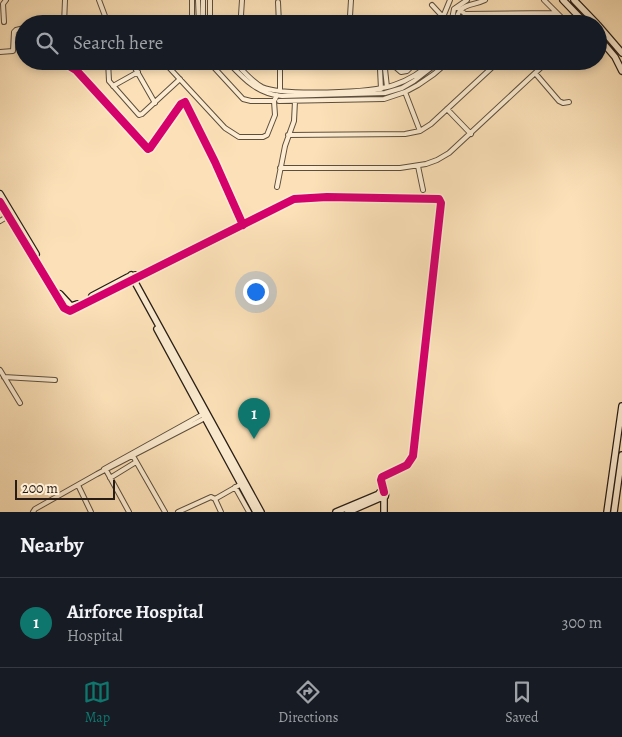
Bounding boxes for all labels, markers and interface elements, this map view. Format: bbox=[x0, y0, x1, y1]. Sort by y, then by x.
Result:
search box bbox=[15, 15, 607, 70]
icon: search bbox=[33, 29, 61, 57]
text: Search here bbox=[73, 30, 163, 56]
your location bbox=[243, 279, 269, 305]
pin: 1 bbox=[238, 398, 270, 439]
scale bar bbox=[15, 477, 115, 500]
text: 200 m bbox=[22, 479, 58, 498]
text: Nearby bbox=[20, 531, 83, 559]
text: Airforce Hospital bbox=[67, 599, 203, 625]
text: 1 bbox=[33, 612, 39, 634]
text: 300 m bbox=[562, 612, 602, 634]
text: Hospital bbox=[67, 625, 123, 647]
tab: Map bbox=[83, 678, 111, 727]
tab: Directions bbox=[278, 678, 338, 727]
tab: Saved bbox=[505, 678, 539, 727]

